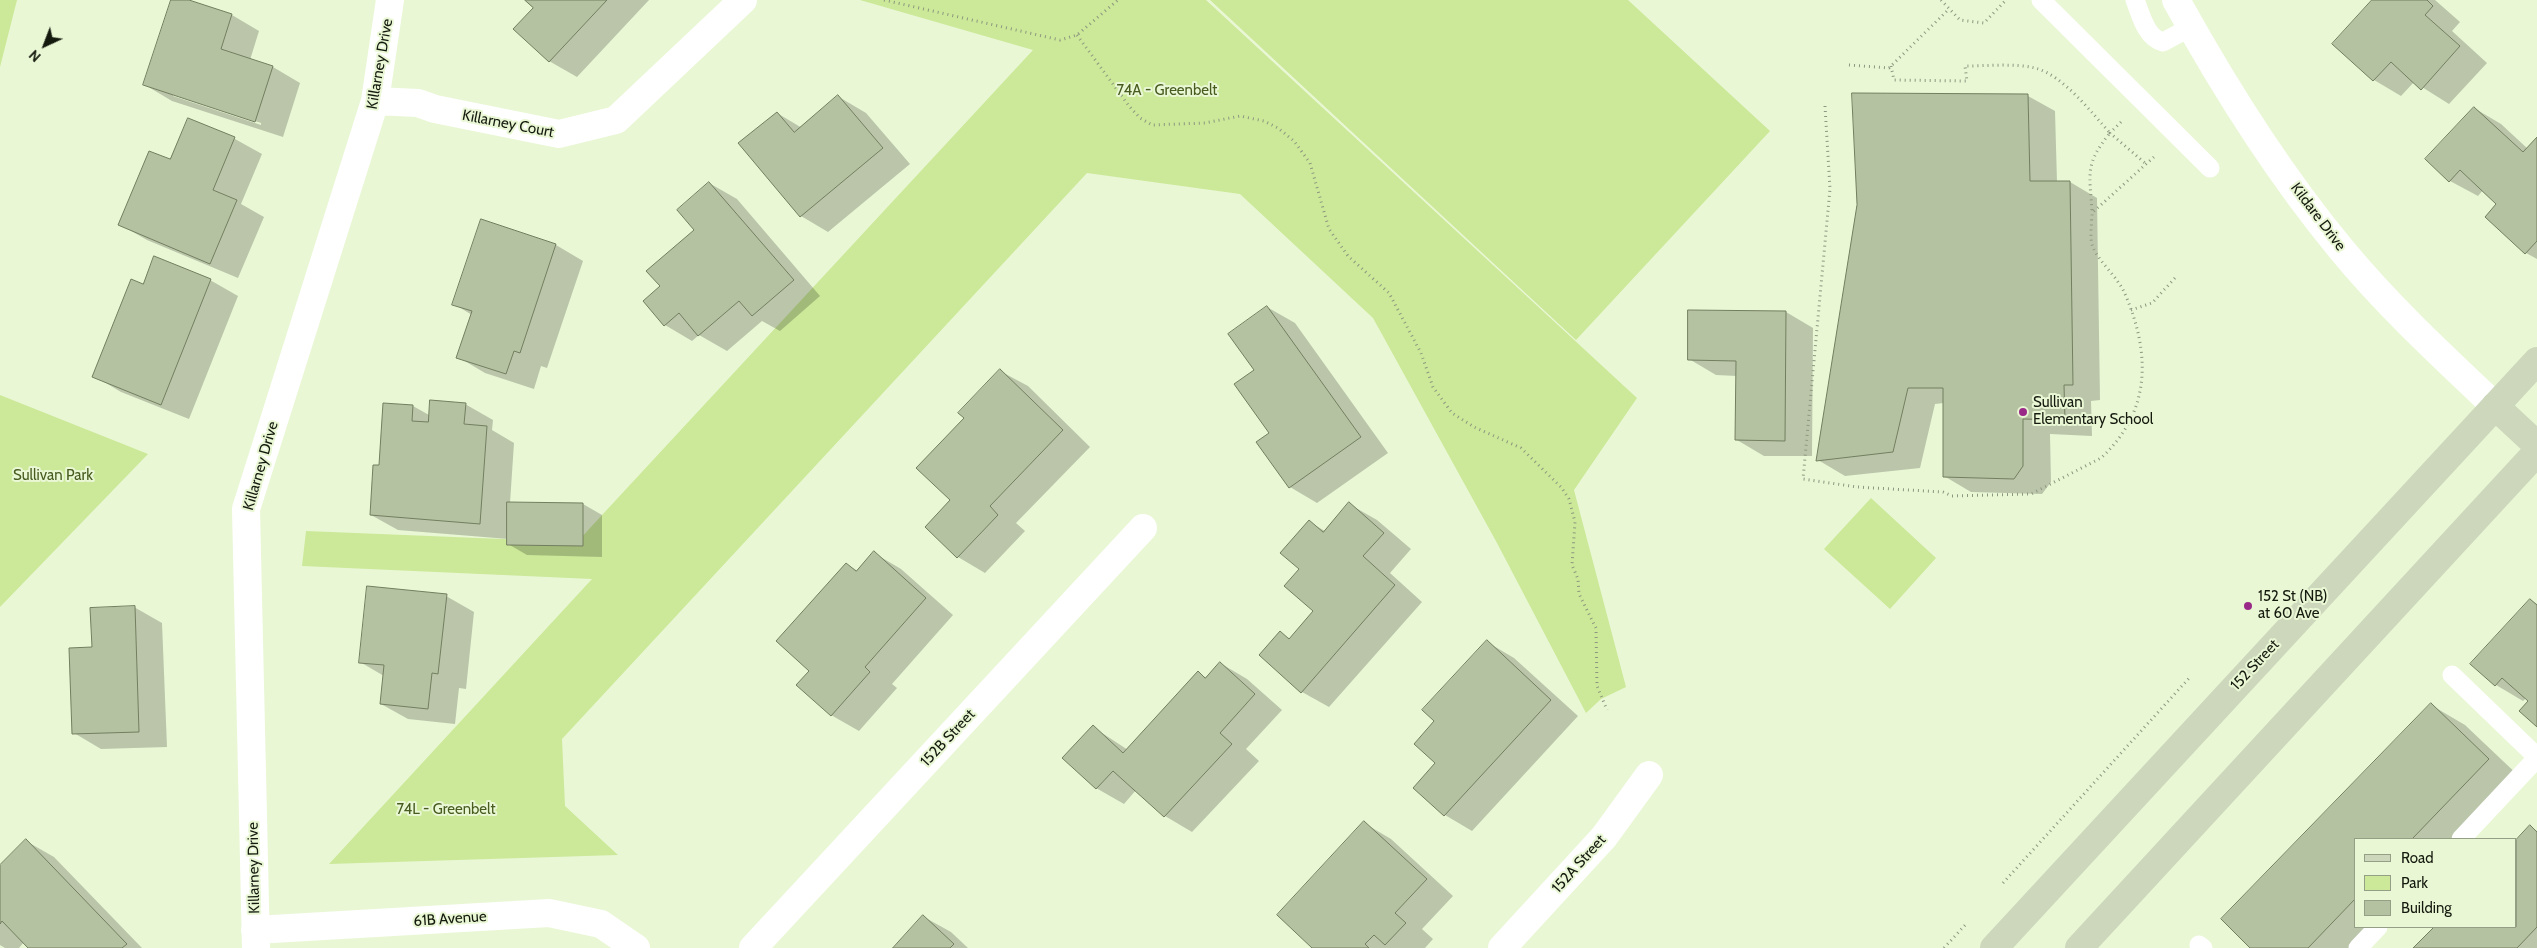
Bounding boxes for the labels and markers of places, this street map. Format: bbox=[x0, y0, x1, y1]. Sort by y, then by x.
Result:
place label: Sullivan Elementary School bbox=[2033, 394, 2153, 429]
marker: Sullivan Elementary School bbox=[2017, 406, 2029, 418]
place label: 152 St (NB) at 60 Ave bbox=[2258, 588, 2328, 623]
marker: 152 St (NB) at 60 Ave bbox=[2242, 600, 2254, 612]

